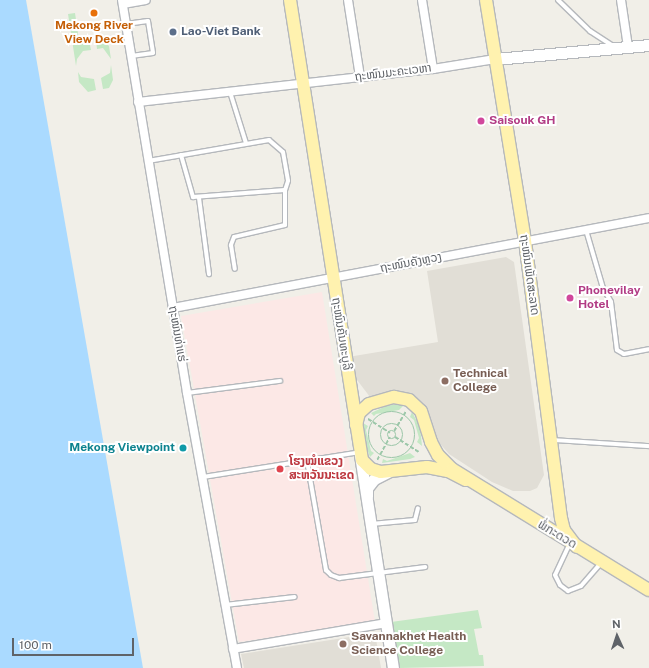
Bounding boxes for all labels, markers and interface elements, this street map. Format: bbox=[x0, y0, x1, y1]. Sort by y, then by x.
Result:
marker: Mekong River View Deck bbox=[89, 8, 99, 18]
place label: Mekong River View Deck bbox=[55, 19, 133, 47]
place label: Lao-Viet Bank bbox=[181, 25, 261, 39]
marker: Lao-Viet Bank bbox=[168, 27, 178, 37]
street label: ຖະໜົນມະຄະເວຫາ bbox=[354, 61, 432, 85]
place label: Saisouk GH bbox=[489, 114, 556, 128]
marker: Saisouk GH bbox=[476, 116, 486, 126]
street label: ຖະໜົນເພັດສະລາດ bbox=[516, 234, 542, 316]
street label: ຖະໜົນຄັງຫຼວງ bbox=[379, 250, 443, 276]
place label: Phonevilay Hotel bbox=[578, 284, 640, 312]
marker: Phonevilay Hotel bbox=[565, 293, 575, 303]
street label: ຖະໜົນຄັນທະບູລີ bbox=[328, 296, 354, 372]
street label: ຖະໜົນທ່າແຮ່ bbox=[165, 305, 189, 363]
place label: Technical College bbox=[453, 367, 508, 395]
marker: Technical College bbox=[440, 376, 450, 386]
place label: Mekong Viewpoint bbox=[69, 441, 175, 455]
marker: Mekong Viewpoint bbox=[178, 443, 188, 453]
place label: ໂຮງໝໍແຂວງ ສະຫວັນນະເຂດ bbox=[289, 455, 354, 483]
marker: ໂຮງໝໍແຂວງ ສະຫວັນນະເຂດ bbox=[274, 463, 286, 475]
street label: ພໍ່ກະດວດ bbox=[535, 518, 579, 552]
north arrow bbox=[597, 616, 637, 656]
text: N bbox=[612, 618, 621, 630]
scale bar bbox=[14, 630, 136, 656]
place label: Savannakhet Health Science College bbox=[351, 630, 466, 658]
text: 100 m bbox=[19, 638, 52, 652]
marker: Savannakhet Health Science College bbox=[338, 639, 348, 649]

